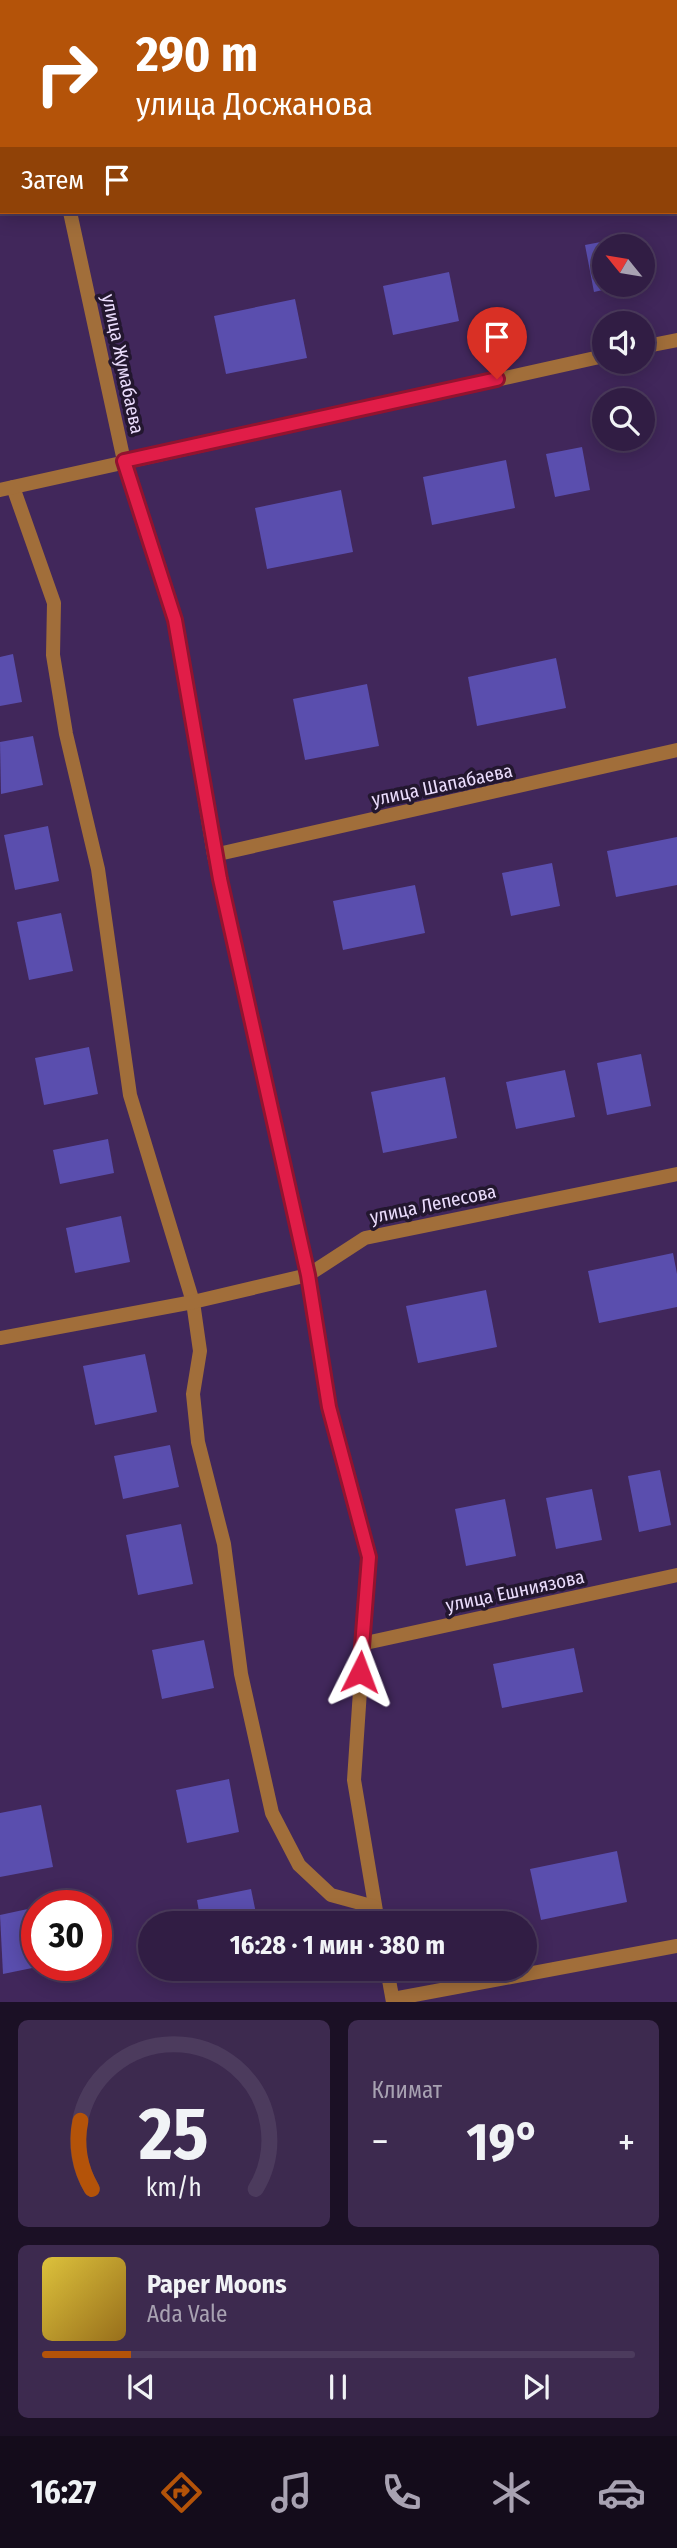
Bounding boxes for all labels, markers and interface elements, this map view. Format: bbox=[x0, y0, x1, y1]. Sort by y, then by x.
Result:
text: 290 m bbox=[136, 25, 258, 84]
icon: right bbox=[21, 28, 112, 119]
text: улица Досжанова bbox=[136, 85, 373, 123]
icon: arrive bbox=[98, 161, 136, 199]
text: Затем bbox=[21, 165, 84, 196]
north arrow bbox=[592, 234, 654, 298]
map controls bbox=[592, 234, 655, 451]
street label: улица Жумабаева bbox=[97, 292, 149, 436]
pin bbox=[467, 307, 527, 379]
button: sound bbox=[592, 311, 655, 374]
icon: arrive bbox=[478, 318, 516, 356]
button: search bbox=[592, 388, 655, 451]
street label: улица Шапабаева bbox=[369, 759, 515, 811]
street label: улица Лепесова bbox=[368, 1179, 498, 1229]
street label: улица Ешниязова bbox=[444, 1565, 586, 1617]
position arrow bbox=[323, 1635, 397, 1709]
speed limit sign: 30 bbox=[21, 1890, 112, 1981]
text: 16:28 · 1 мин · 380 m bbox=[230, 1930, 445, 1961]
text: Климат bbox=[372, 2076, 442, 2104]
text: 25 bbox=[138, 2092, 208, 2179]
text: 19° bbox=[467, 2111, 540, 2174]
text: − bbox=[372, 2119, 389, 2165]
text: + bbox=[618, 2119, 635, 2165]
text: km/h bbox=[146, 2173, 202, 2203]
text: Paper Moons bbox=[147, 2269, 287, 2300]
text: Ada Vale bbox=[147, 2300, 227, 2328]
icon: previous bbox=[122, 2368, 160, 2406]
icon: pause bbox=[319, 2368, 357, 2406]
icon: next bbox=[517, 2368, 555, 2406]
icon: directions bbox=[157, 2468, 206, 2517]
icon: music bbox=[267, 2468, 316, 2517]
icon: phone bbox=[377, 2468, 426, 2517]
icon: climate bbox=[487, 2468, 536, 2517]
icon: car bbox=[597, 2468, 646, 2517]
text: 16:27 bbox=[31, 2473, 96, 2511]

